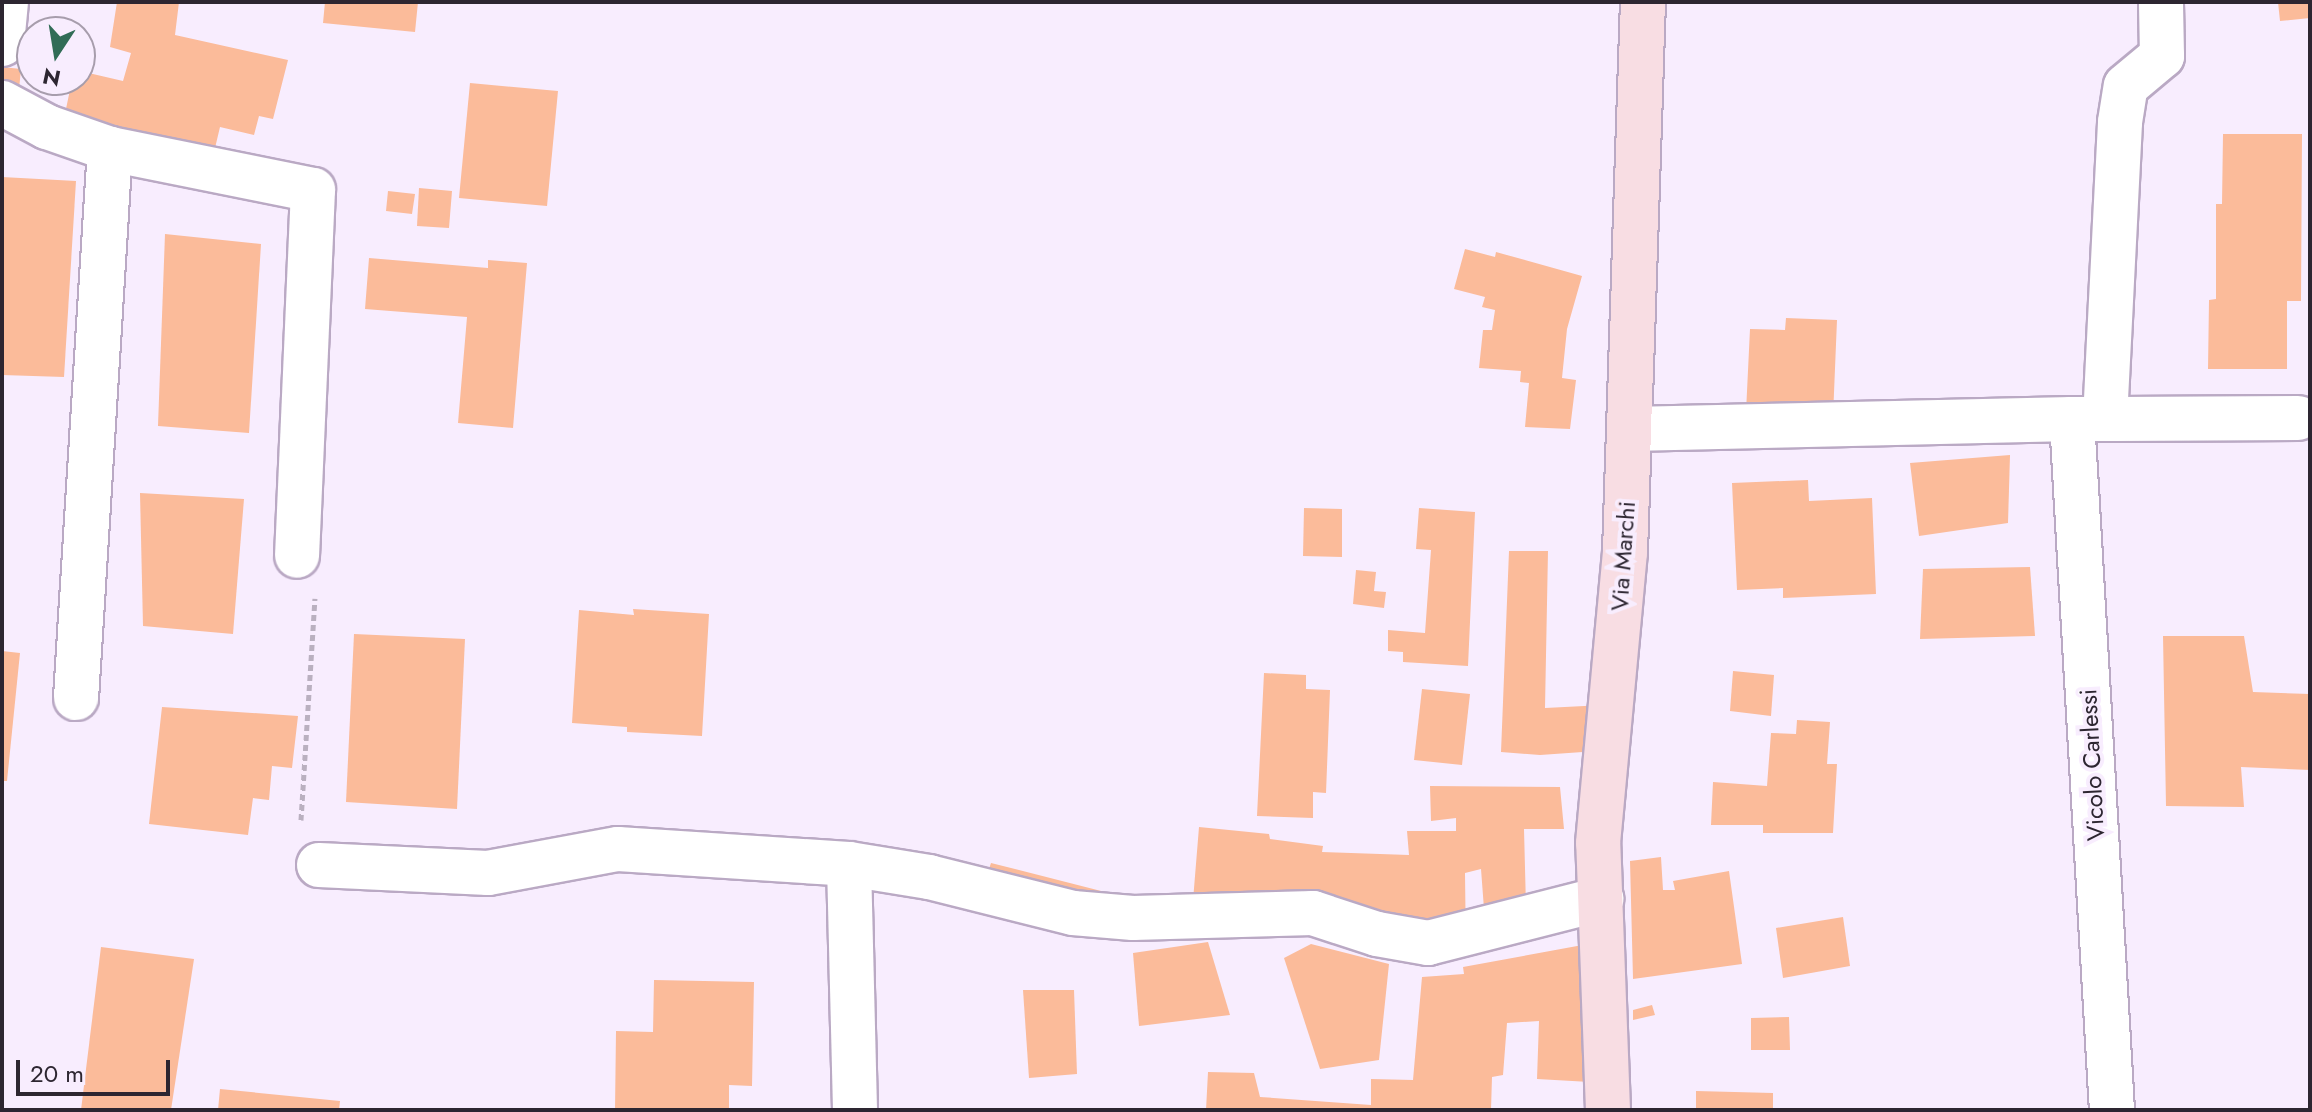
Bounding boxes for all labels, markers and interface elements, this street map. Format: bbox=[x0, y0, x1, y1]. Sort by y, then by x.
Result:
north arrow bbox=[16, 16, 96, 96]
text: N bbox=[40, 60, 63, 95]
street label: Via Marchi bbox=[1605, 500, 1641, 612]
street label: Vicolo Carlessi bbox=[2074, 688, 2110, 842]
scale bar bbox=[20, 1044, 174, 1094]
text: 20 m bbox=[30, 1056, 84, 1091]

